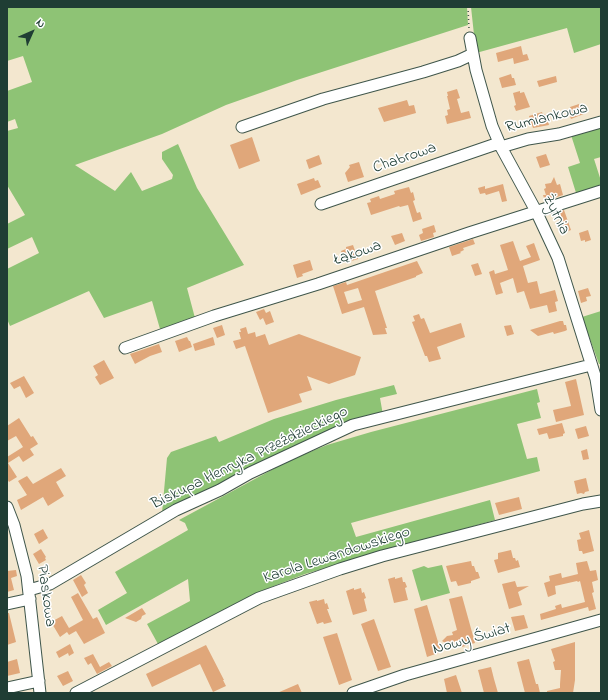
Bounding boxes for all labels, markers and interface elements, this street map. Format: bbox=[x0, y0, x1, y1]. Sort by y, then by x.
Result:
north arrow bbox=[12, 12, 52, 52]
text: N bbox=[32, 15, 49, 32]
street label: Rumiankowa bbox=[504, 99, 590, 139]
street label: Chabrowa bbox=[371, 139, 439, 179]
street label: Żytnia bbox=[537, 192, 573, 238]
street label: Łąkowa bbox=[332, 237, 384, 271]
street label: Biskupa Henryka Przeździeckiego bbox=[149, 403, 351, 515]
street label: Karola Lewandowskiego bbox=[261, 523, 413, 589]
street label: Piaskowa bbox=[31, 564, 59, 628]
street label: Nowy Świat bbox=[431, 620, 513, 660]

